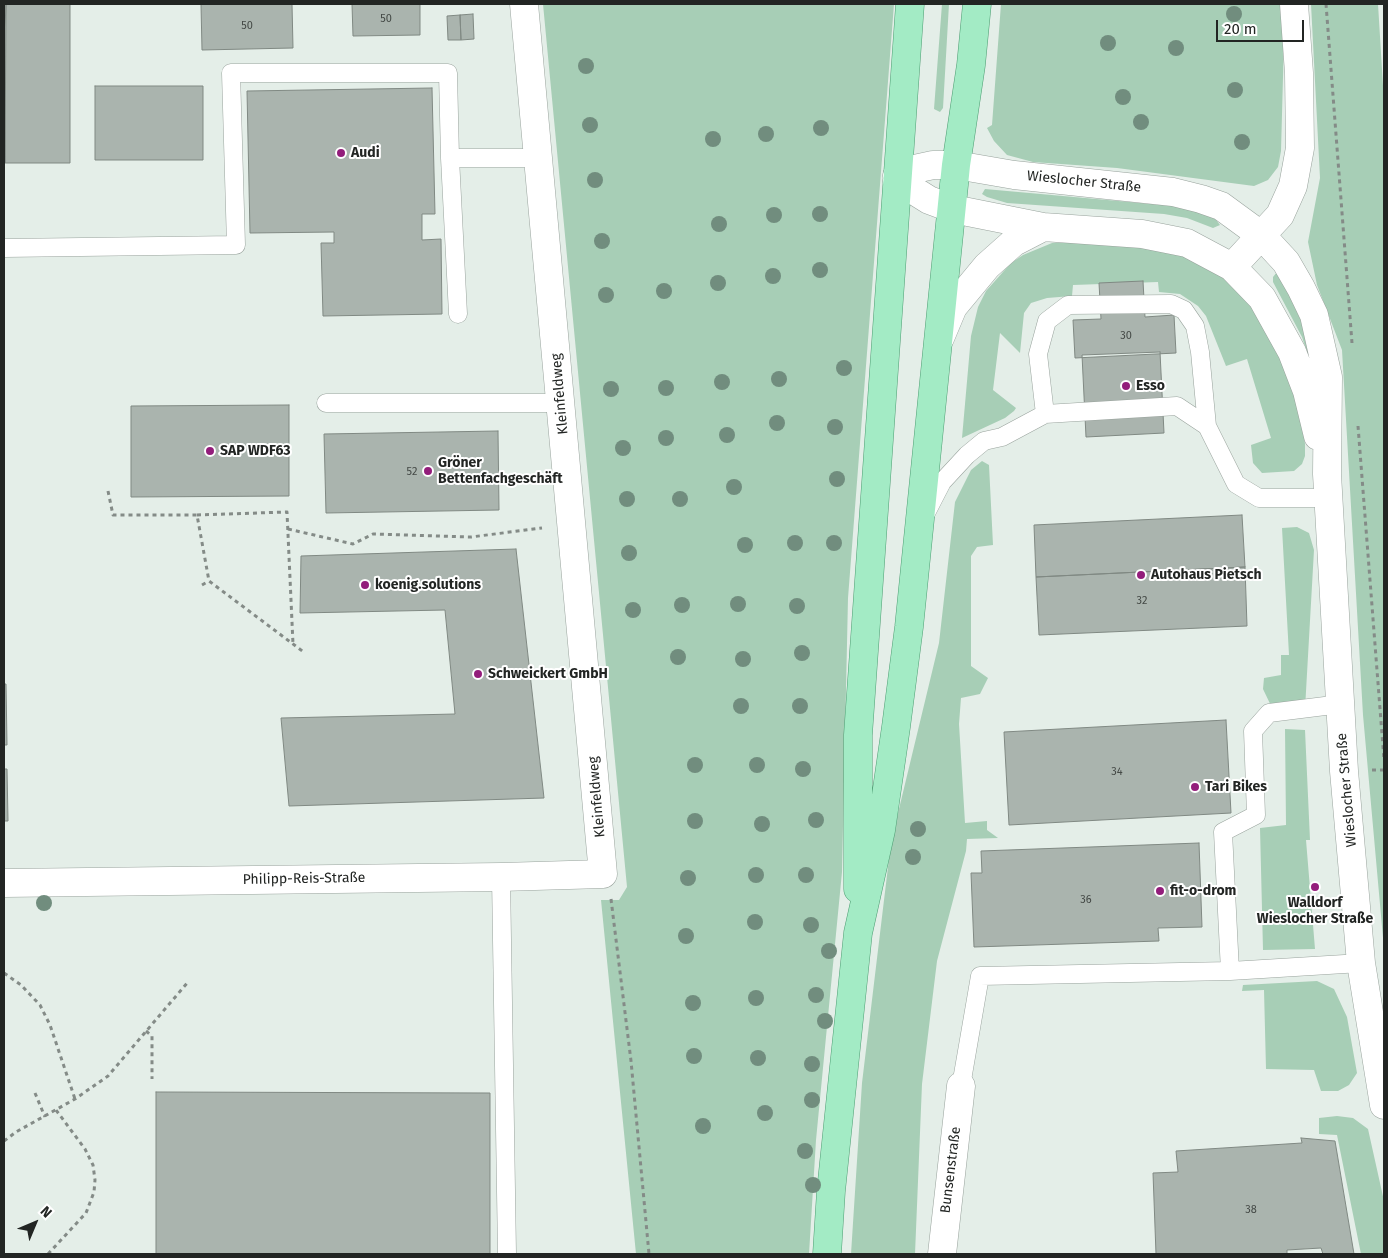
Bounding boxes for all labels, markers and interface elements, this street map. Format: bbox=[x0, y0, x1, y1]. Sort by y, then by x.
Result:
scale bar bbox=[1218, 10, 1306, 42]
house number: 50 bbox=[380, 12, 392, 26]
house number: 50 bbox=[241, 19, 253, 33]
text: 20 m bbox=[1224, 20, 1257, 38]
place label: Audi bbox=[351, 145, 380, 161]
marker: Audi bbox=[335, 147, 347, 159]
street label: Wieslocher Straße bbox=[1026, 168, 1142, 196]
house number: 30 bbox=[1120, 329, 1132, 343]
street label: Kleinfeldweg bbox=[548, 353, 572, 435]
place label: Esso bbox=[1136, 378, 1165, 394]
marker: Esso bbox=[1120, 380, 1132, 392]
place label: SAP WDF63 bbox=[220, 443, 291, 459]
marker: SAP WDF63 bbox=[204, 445, 216, 457]
place label: Gröner Bettenfachgeschäft bbox=[438, 455, 563, 488]
house number: 52 bbox=[407, 465, 417, 479]
marker: Gröner Bettenfachgeschäft bbox=[422, 465, 434, 477]
place label: Autohaus Pietsch bbox=[1151, 567, 1261, 583]
marker: Autohaus Pietsch bbox=[1135, 569, 1147, 581]
place label: koenig.solutions bbox=[375, 577, 481, 593]
marker: koenig.solutions bbox=[359, 579, 371, 591]
house number: 32 bbox=[1137, 594, 1147, 608]
place label: Schweickert GmbH bbox=[488, 666, 608, 682]
marker: Schweickert GmbH bbox=[472, 668, 484, 680]
street label: Wieslocher Straße bbox=[1334, 732, 1360, 848]
street label: Kleinfeldweg bbox=[585, 756, 609, 838]
house number: 34 bbox=[1111, 765, 1123, 779]
place label: Tari Bikes bbox=[1205, 779, 1267, 795]
marker: Tari Bikes bbox=[1189, 781, 1201, 793]
street label: Philipp-Reis-Straße bbox=[242, 870, 366, 888]
marker: Walldorf Wieslocher Straße bbox=[1309, 881, 1321, 893]
place label: fit-o-drom bbox=[1170, 883, 1236, 899]
marker: fit-o-drom bbox=[1154, 885, 1166, 897]
house number: 36 bbox=[1080, 893, 1092, 907]
place label: Walldorf Wieslocher Straße bbox=[1257, 895, 1373, 928]
street label: Bunsenstraße bbox=[937, 1126, 965, 1214]
north arrow bbox=[10, 1198, 60, 1248]
text: N bbox=[37, 1203, 55, 1221]
house number: 38 bbox=[1245, 1203, 1257, 1217]

